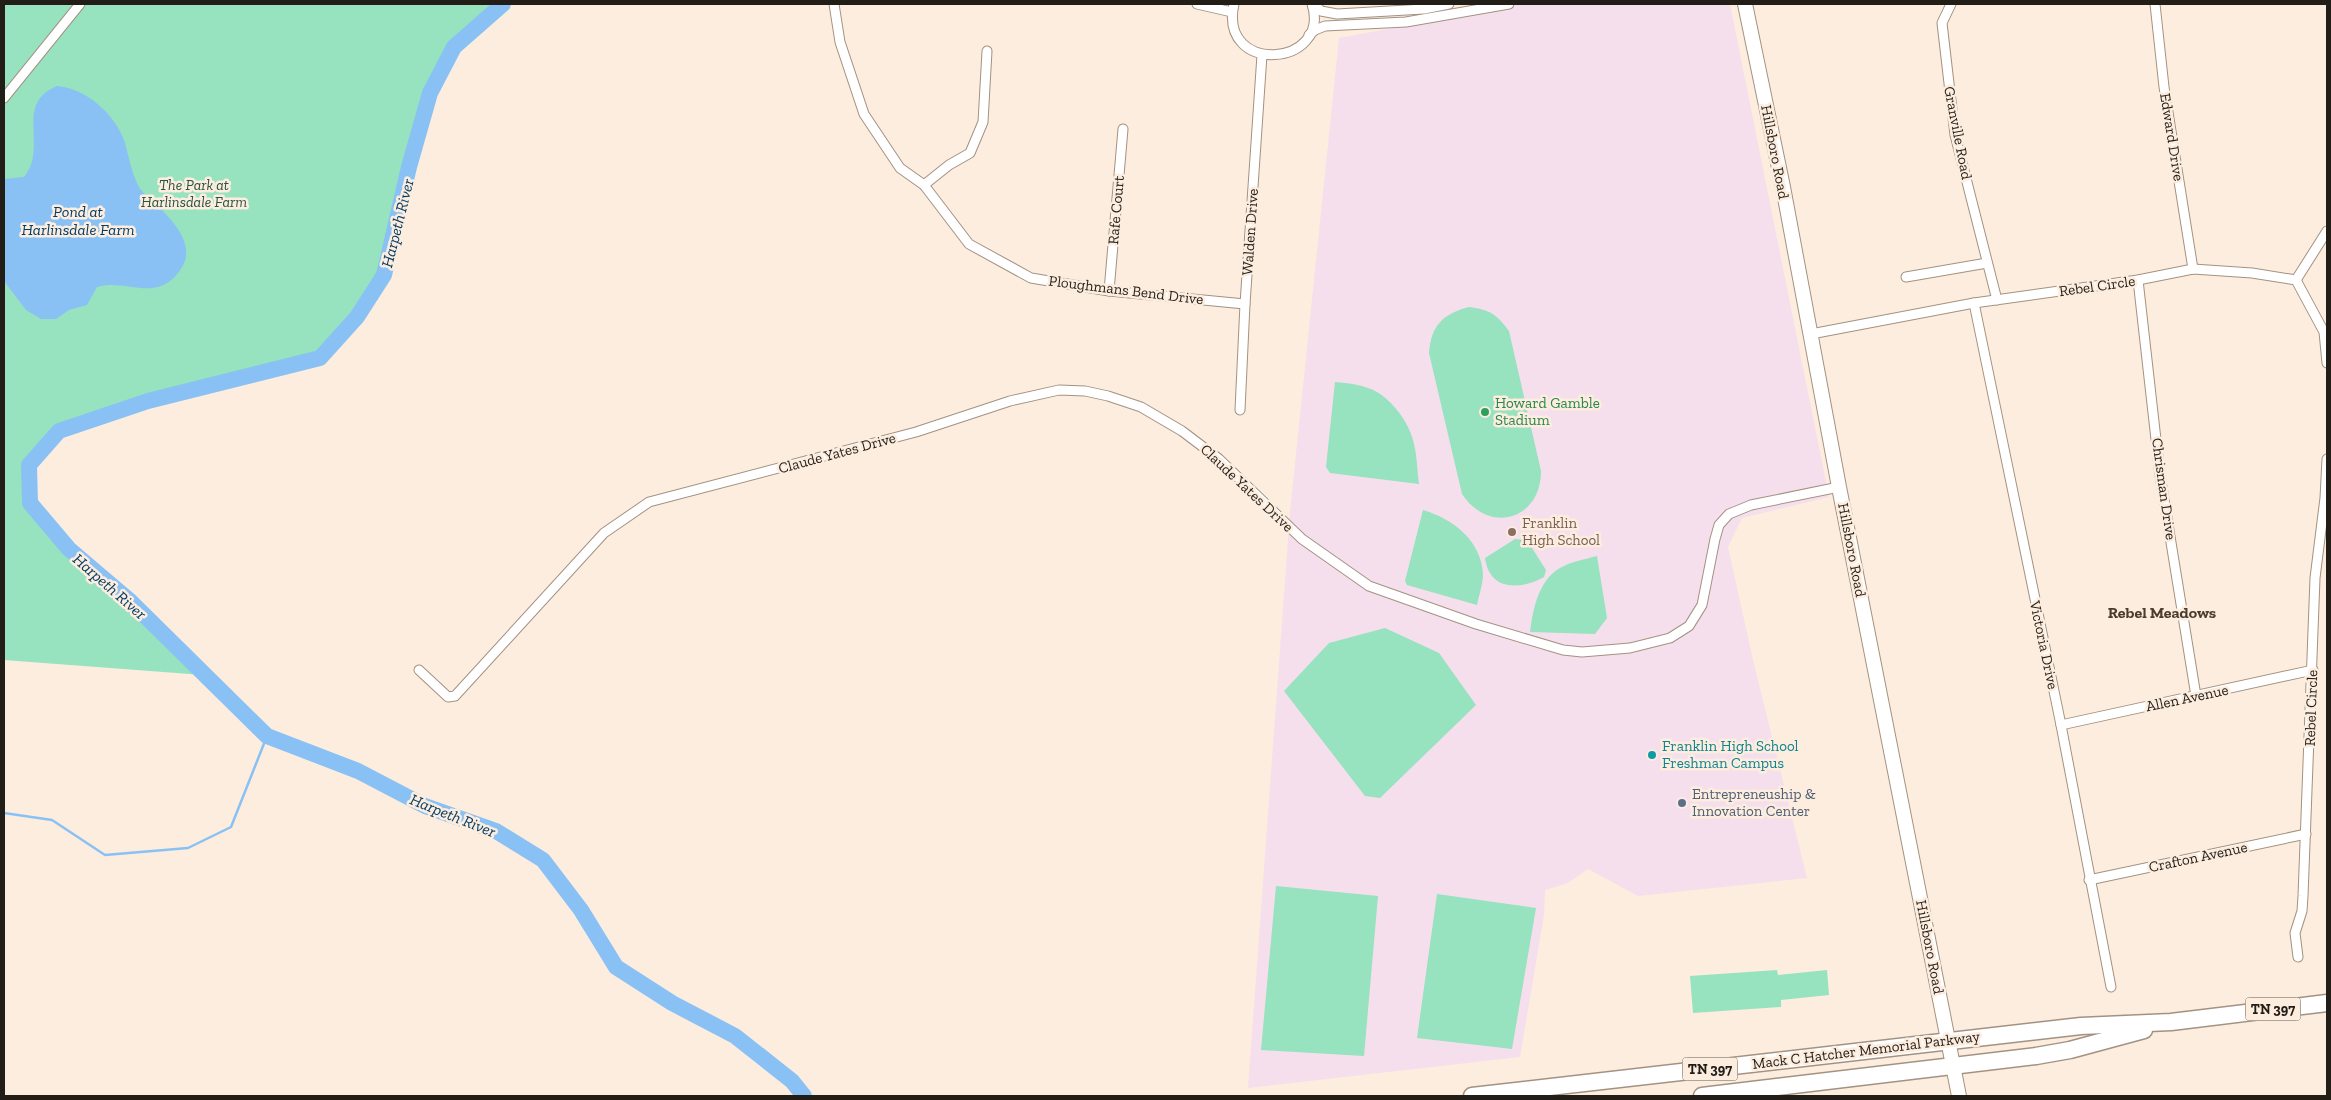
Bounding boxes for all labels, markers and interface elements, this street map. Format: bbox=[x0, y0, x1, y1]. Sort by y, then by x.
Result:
street label: Granville Road bbox=[1940, 85, 1976, 182]
street label: Edward Drive bbox=[2156, 92, 2188, 182]
street label: Hillsboro Road bbox=[1757, 103, 1793, 201]
street label: Rafe Court bbox=[1104, 174, 1128, 245]
park label: The Park at Harlinsdale Farm bbox=[141, 176, 247, 211]
water label: Harpeth River bbox=[377, 176, 418, 269]
street label: Walden Drive bbox=[1238, 188, 1262, 276]
water label: Pond at Harlinsdale Farm bbox=[21, 202, 135, 239]
street label: Ploughmans Bend Drive bbox=[1048, 272, 1204, 308]
street label: Rebel Circle bbox=[2058, 272, 2136, 300]
place label: Howard Gamble Stadium bbox=[1495, 394, 1600, 429]
marker: Howard Gamble Stadium bbox=[1479, 406, 1491, 418]
street label: Claude Yates Drive bbox=[776, 429, 898, 477]
street label: Chrisman Drive bbox=[2148, 437, 2180, 541]
street label: Claude Yates Drive bbox=[1197, 440, 1297, 536]
street label: Hillsboro Road bbox=[1834, 501, 1870, 599]
place label: Franklin High School bbox=[1522, 514, 1600, 549]
marker: Franklin High School bbox=[1506, 526, 1518, 538]
water label: Harpeth River bbox=[69, 549, 151, 624]
street label: Victoria Drive bbox=[2026, 598, 2062, 691]
district label: Rebel Meadows bbox=[2108, 603, 2216, 622]
street label: Rebel Circle bbox=[2301, 669, 2321, 747]
street label: Allen Avenue bbox=[2144, 680, 2230, 716]
place label: Franklin High School Freshman Campus bbox=[1662, 737, 1799, 772]
marker: Franklin High School Freshman Campus bbox=[1646, 749, 1658, 761]
place label: Entrepreneuship & Innovation Center bbox=[1692, 785, 1816, 820]
water label: Harpeth River bbox=[407, 790, 499, 841]
marker: Entrepreneuship & Innovation Center bbox=[1676, 797, 1688, 809]
street label: Crafton Avenue bbox=[2147, 838, 2249, 876]
street label: Hillsboro Road bbox=[1912, 898, 1948, 996]
road number: TN 397 bbox=[2246, 998, 2300, 1021]
street label: Mack C Hatcher Memorial Parkway bbox=[1751, 1027, 1981, 1073]
road number: TN 397 bbox=[1682, 1058, 1738, 1080]

